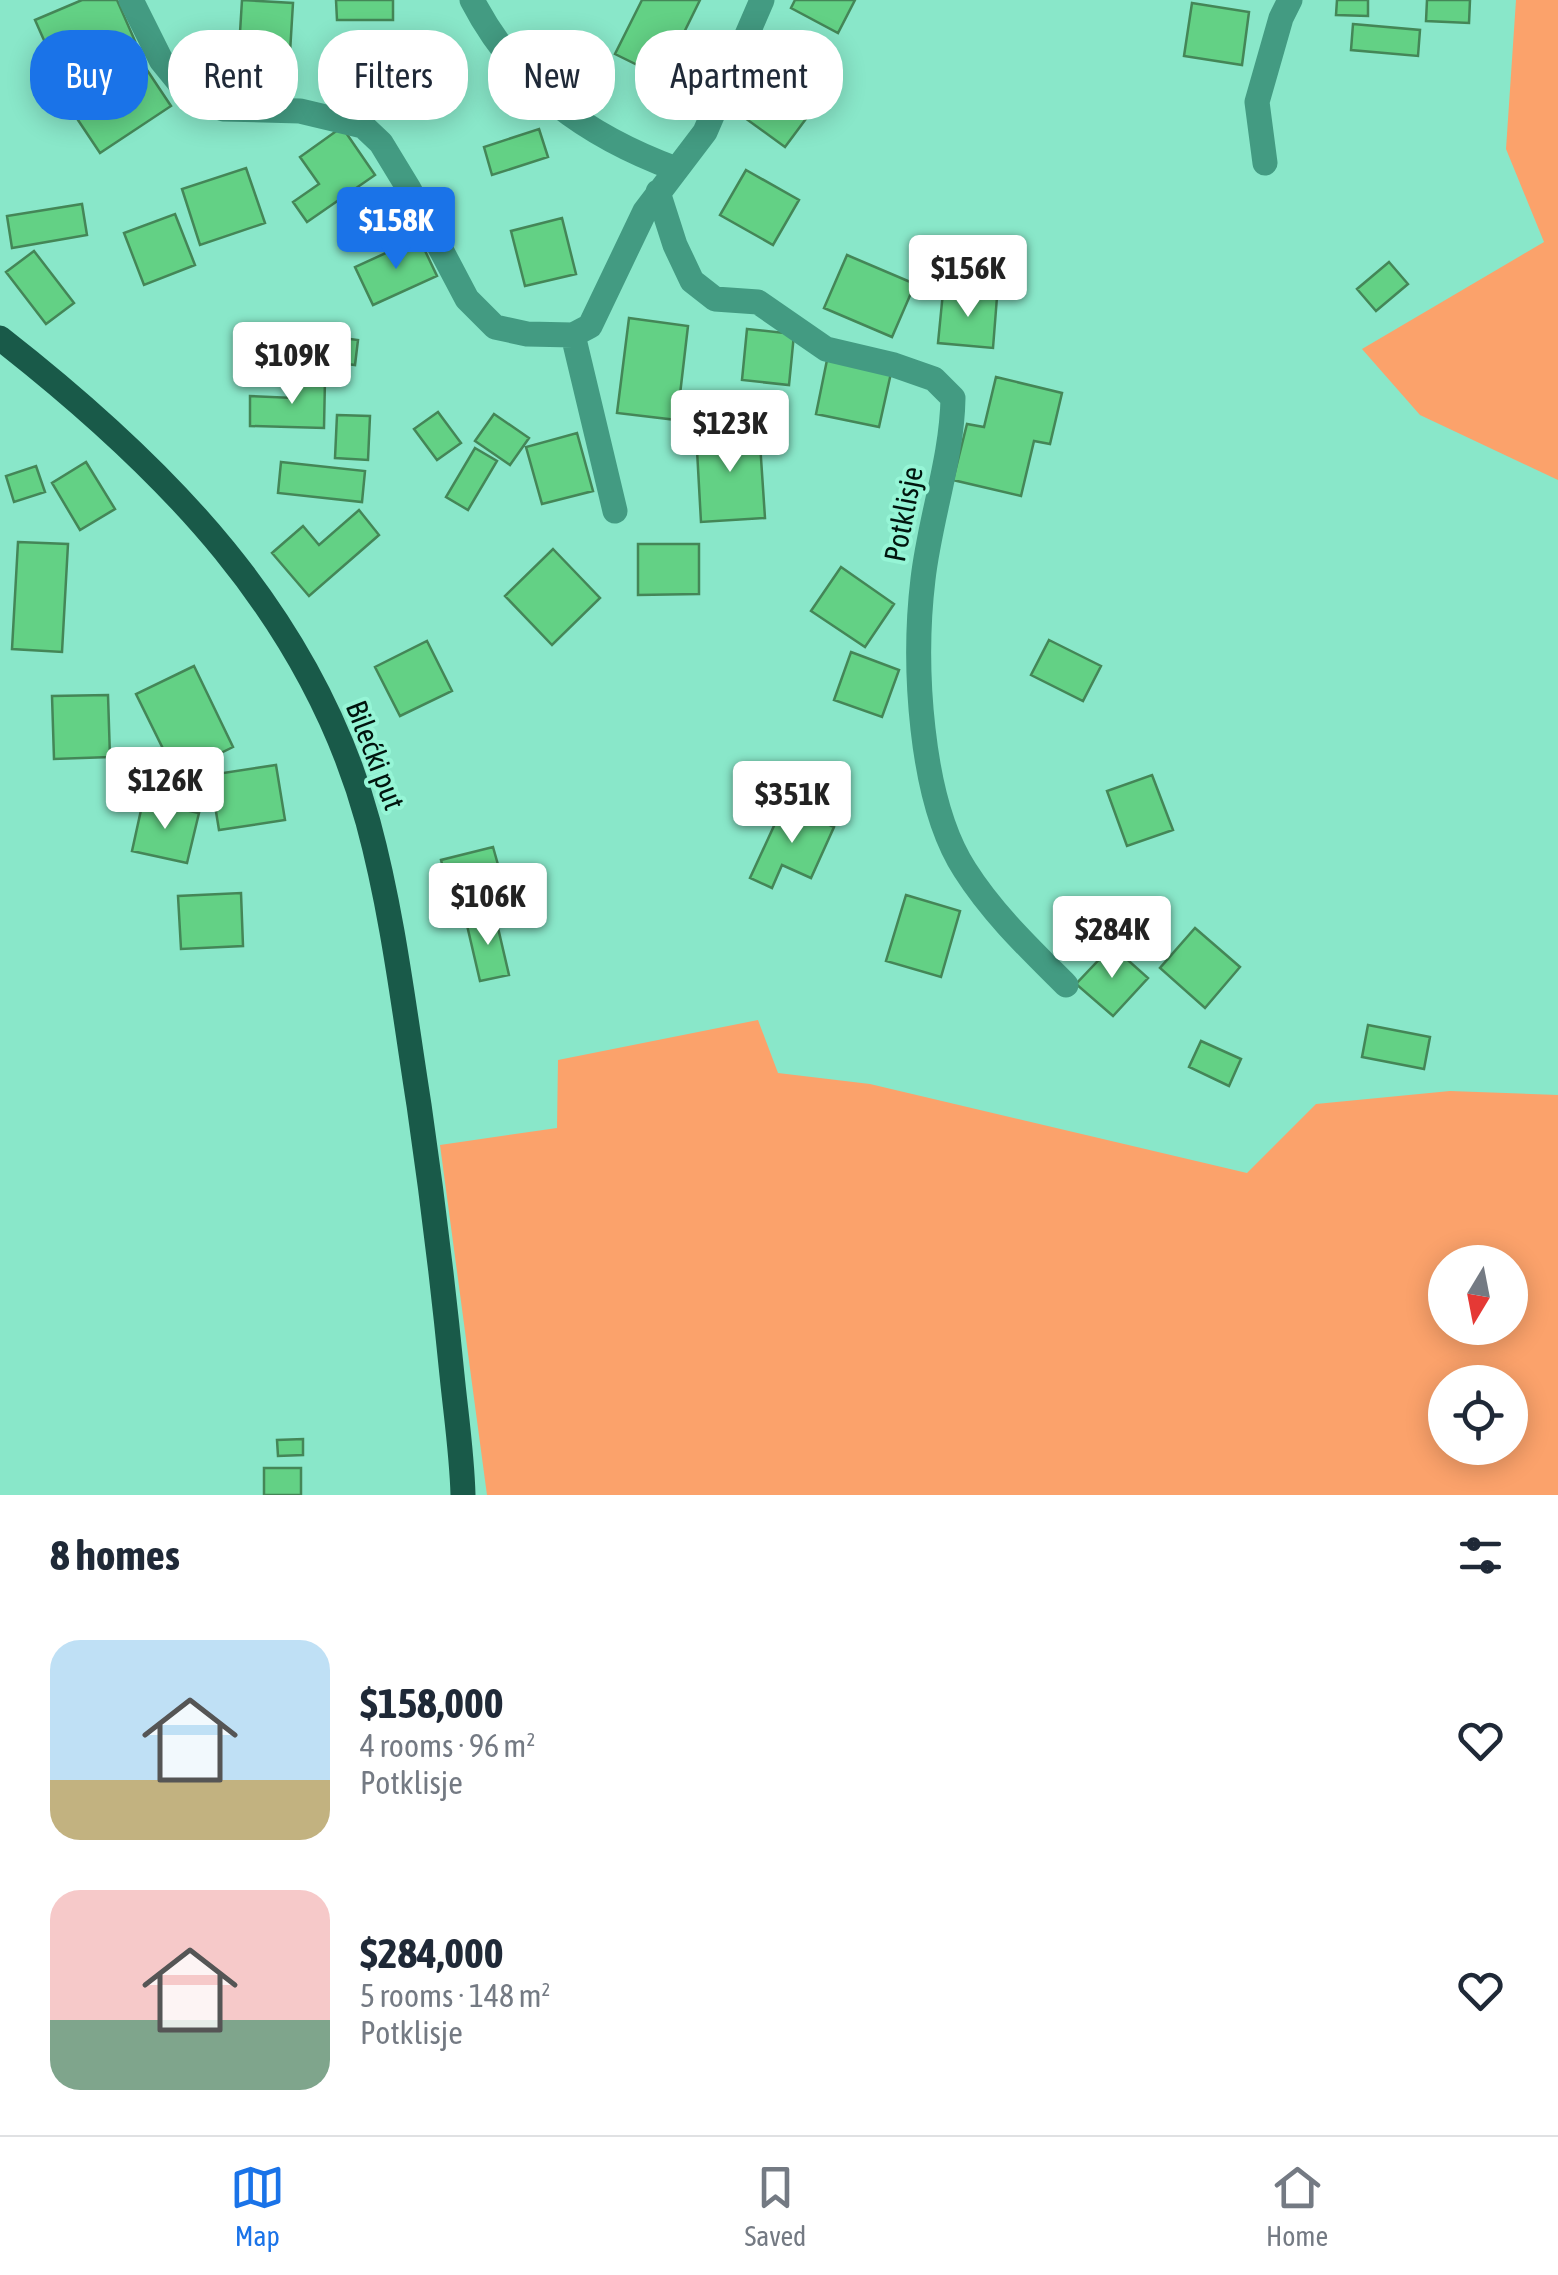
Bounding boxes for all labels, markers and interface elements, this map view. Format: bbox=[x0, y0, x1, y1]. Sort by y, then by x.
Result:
chip: Buy bbox=[30, 30, 148, 120]
chip: Rent bbox=[168, 30, 298, 120]
chip: Filters bbox=[318, 30, 468, 120]
chip: New bbox=[488, 30, 615, 120]
chip: Apartment bbox=[635, 30, 843, 120]
pin: $158K bbox=[326, 187, 466, 272]
text: $158K bbox=[359, 201, 433, 238]
pin: $156K bbox=[898, 235, 1038, 320]
text: $156K bbox=[931, 249, 1005, 286]
pin: $109K bbox=[222, 322, 362, 407]
text: $109K bbox=[255, 336, 329, 373]
pin: $123K bbox=[660, 390, 800, 475]
text: $123K bbox=[693, 404, 767, 441]
street label: Potklisje bbox=[877, 463, 929, 565]
street label: Bilećki put bbox=[340, 696, 412, 814]
pin: $126K bbox=[95, 747, 235, 832]
text: $126K bbox=[128, 761, 202, 798]
pin: $351K bbox=[722, 761, 862, 846]
text: $351K bbox=[755, 775, 829, 812]
pin: $106K bbox=[418, 863, 558, 948]
text: $106K bbox=[451, 877, 525, 914]
pin: $284K bbox=[1042, 896, 1182, 981]
text: $284K bbox=[1075, 910, 1149, 947]
north arrow bbox=[1428, 1245, 1528, 1345]
map controls bbox=[1428, 1245, 1528, 1465]
button: locate bbox=[1428, 1365, 1528, 1465]
icon: filters bbox=[1453, 1528, 1508, 1583]
text: 8 homes bbox=[50, 1531, 180, 1579]
text: $158,000 bbox=[360, 1679, 504, 1727]
icon: home bbox=[130, 1680, 250, 1800]
icon: heart bbox=[1453, 1713, 1508, 1768]
text: 4 rooms · 96 m² bbox=[360, 1727, 535, 1764]
text: Potklisje bbox=[360, 1764, 463, 1801]
text: $284,000 bbox=[360, 1929, 504, 1977]
icon: home bbox=[130, 1930, 250, 2050]
icon: heart bbox=[1453, 1963, 1508, 2018]
text: 5 rooms · 148 m² bbox=[360, 1977, 550, 2014]
text: Potklisje bbox=[360, 2014, 463, 2051]
tab: Map bbox=[230, 2160, 285, 2252]
tab: Saved bbox=[744, 2160, 806, 2252]
tab: Home bbox=[1266, 2160, 1328, 2252]

